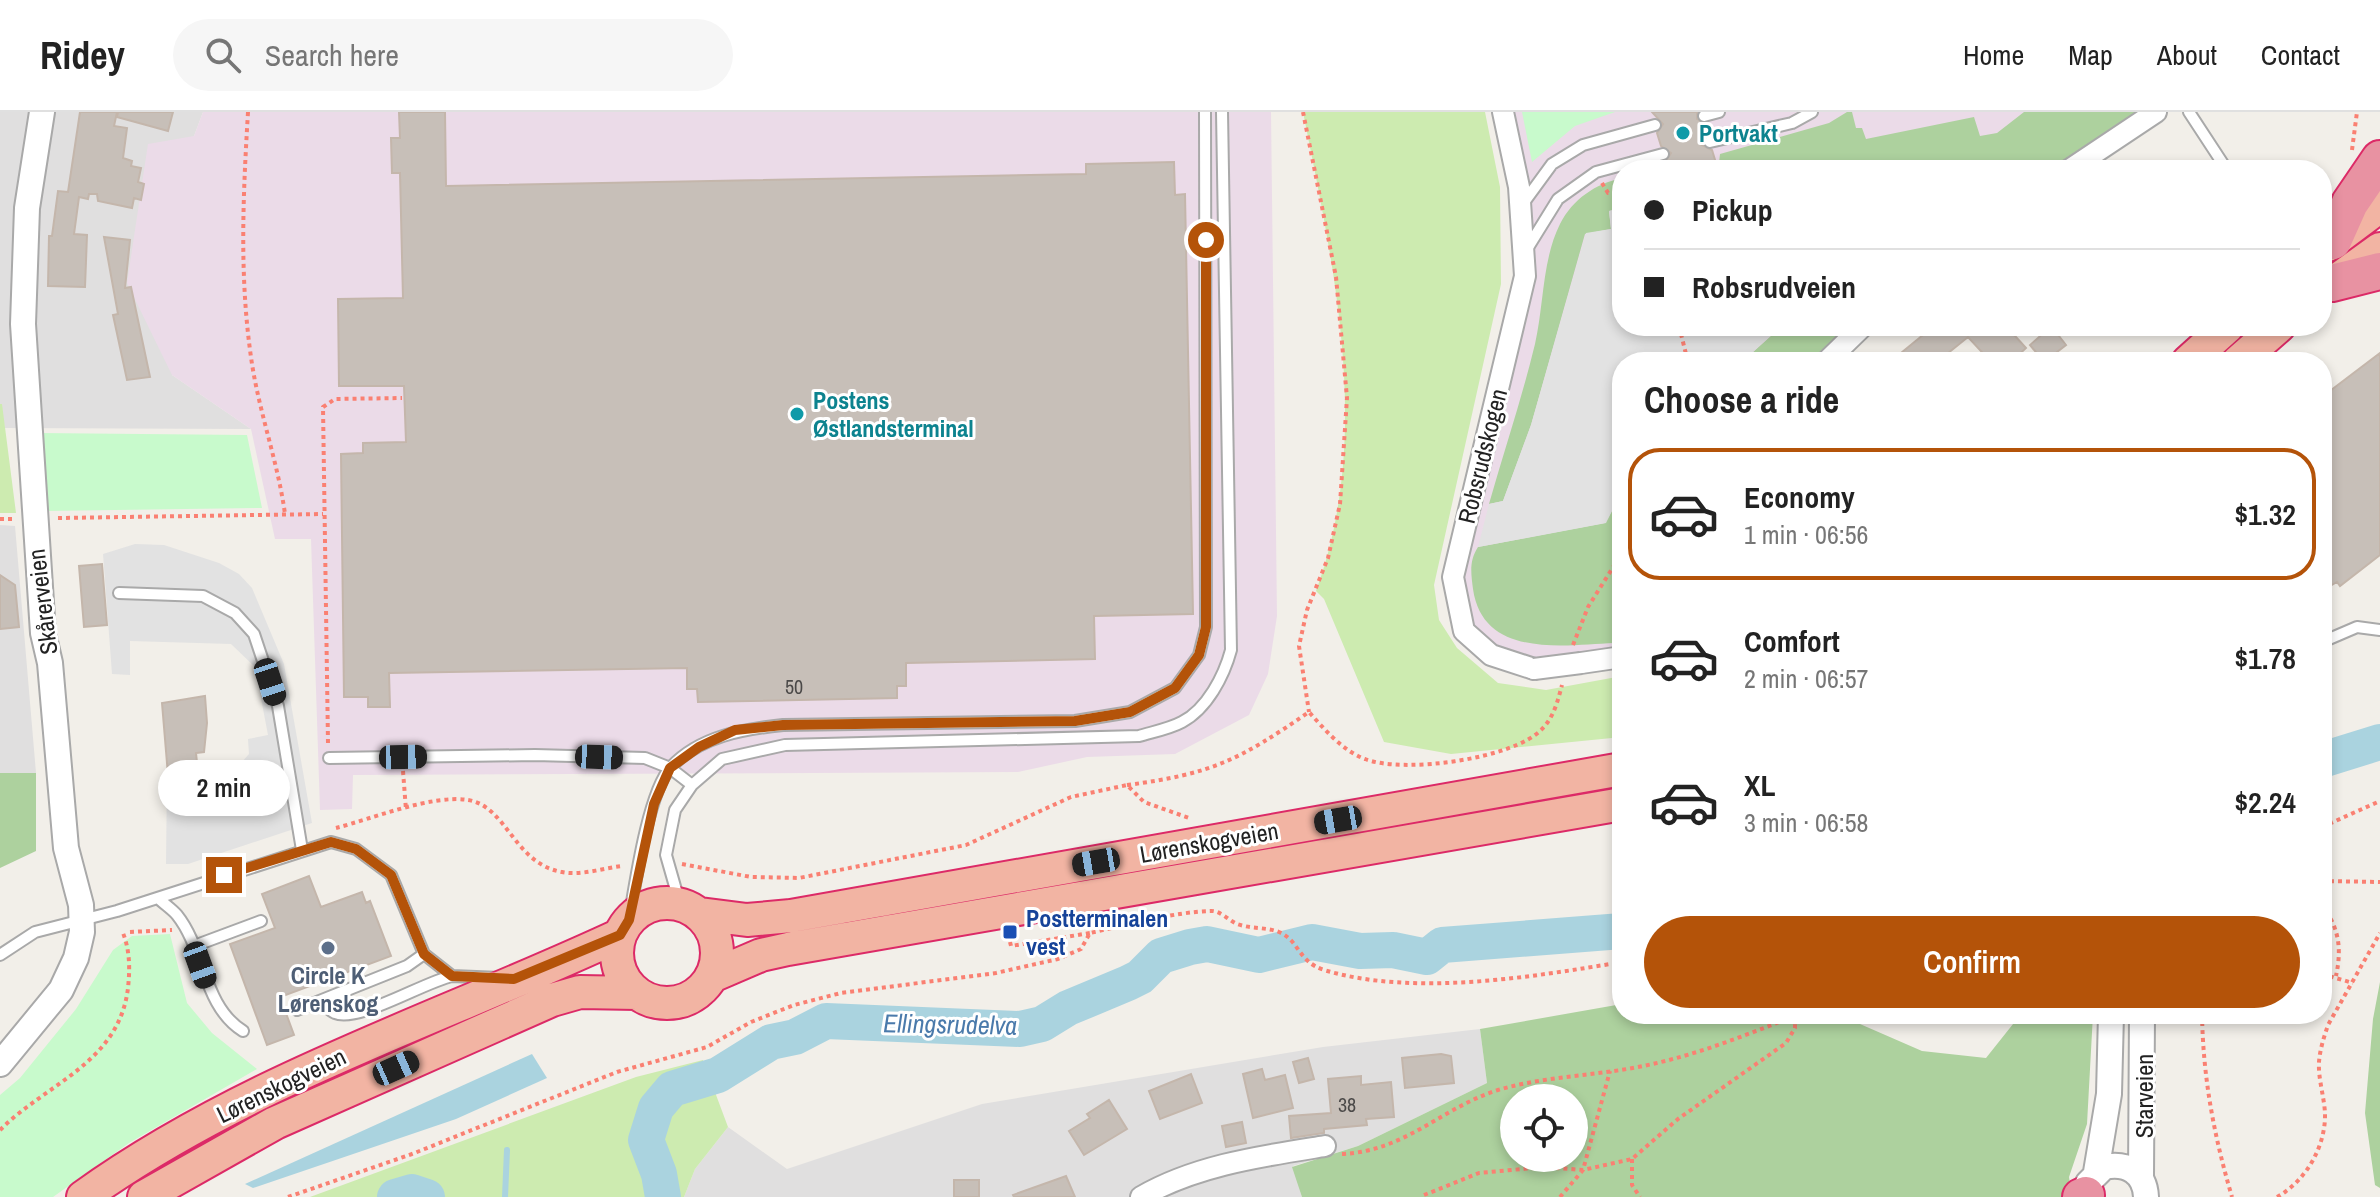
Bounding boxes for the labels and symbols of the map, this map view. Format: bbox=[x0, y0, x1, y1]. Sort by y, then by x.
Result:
place label: Portvakt bbox=[1699, 117, 1778, 149]
marker: Portvakt bbox=[1674, 124, 1692, 142]
route start bbox=[1188, 222, 1224, 258]
place label: Postens Østlandsterminal bbox=[813, 384, 974, 444]
street label: Robsrudskogen bbox=[1450, 385, 1514, 527]
marker: Postens Østlandsterminal bbox=[788, 405, 806, 423]
street label: Skårerveien bbox=[20, 547, 64, 657]
car bbox=[251, 655, 289, 709]
house number: 50 bbox=[785, 673, 803, 700]
car bbox=[575, 744, 623, 770]
car bbox=[379, 745, 427, 769]
callout: 2 min bbox=[158, 759, 290, 815]
car bbox=[1312, 804, 1364, 836]
street label: Lørenskogveien bbox=[1137, 814, 1281, 870]
car bbox=[1070, 846, 1122, 878]
route end bbox=[206, 857, 242, 893]
place label: Postterminalen vest bbox=[1026, 902, 1168, 962]
marker: Postterminalen vest bbox=[1001, 923, 1019, 941]
car bbox=[181, 938, 219, 992]
marker: Circle K Lørenskog bbox=[319, 939, 337, 957]
place label: Circle K Lørenskog bbox=[278, 959, 378, 1019]
water label: Ellingsrudelva bbox=[883, 1005, 1017, 1043]
street label: Lørenskogveien bbox=[211, 1040, 351, 1130]
car bbox=[369, 1047, 423, 1089]
street label: Starveien bbox=[2128, 1054, 2160, 1138]
house number: 38 bbox=[1338, 1091, 1356, 1118]

